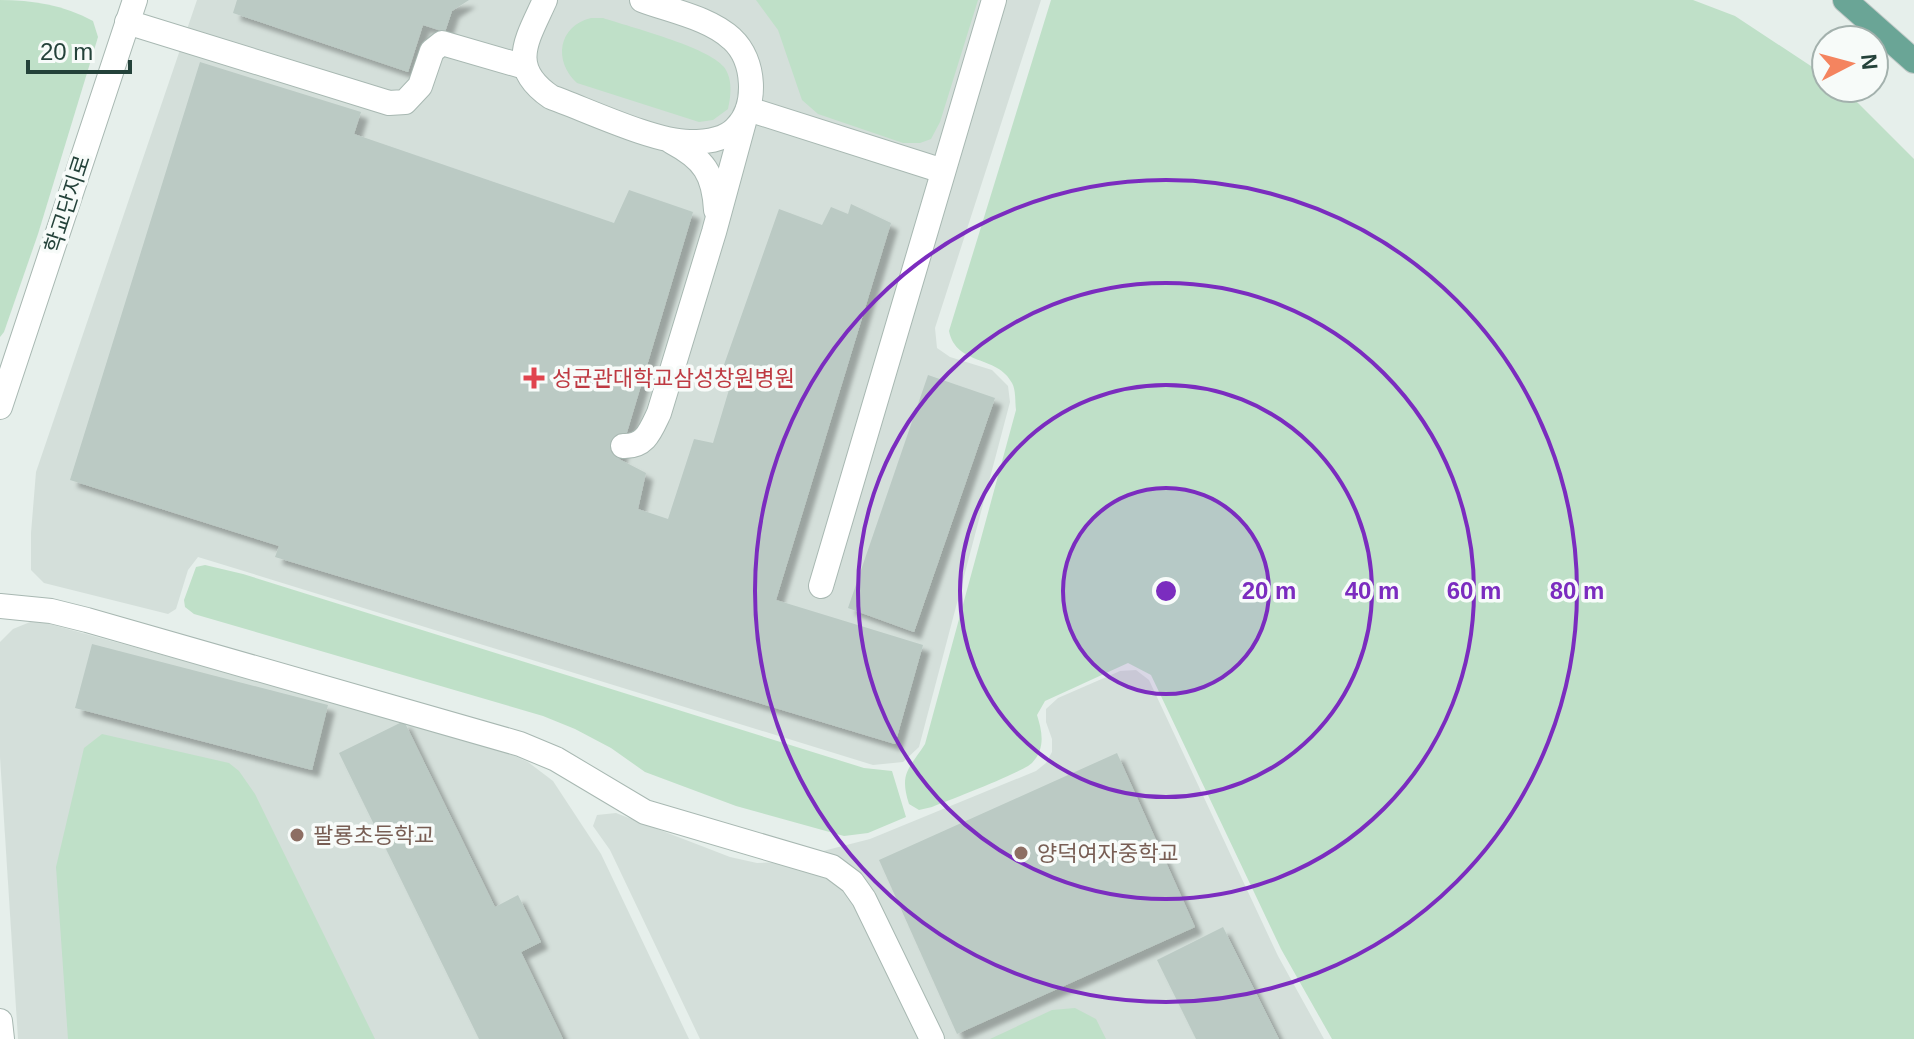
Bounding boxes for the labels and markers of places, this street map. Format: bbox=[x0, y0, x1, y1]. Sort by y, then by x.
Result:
place label: 성균관대학교삼성창원병원 bbox=[552, 366, 795, 391]
marker: 성균관대학교삼성창원병원 bbox=[523, 367, 545, 389]
centre of rings bbox=[1152, 577, 1180, 605]
place label: 팔룡초등학교 bbox=[313, 823, 434, 848]
marker: 팔룡초등학교 bbox=[288, 826, 306, 844]
place label: 양덕여자중학교 bbox=[1037, 841, 1179, 866]
marker: 양덕여자중학교 bbox=[1012, 844, 1030, 862]

